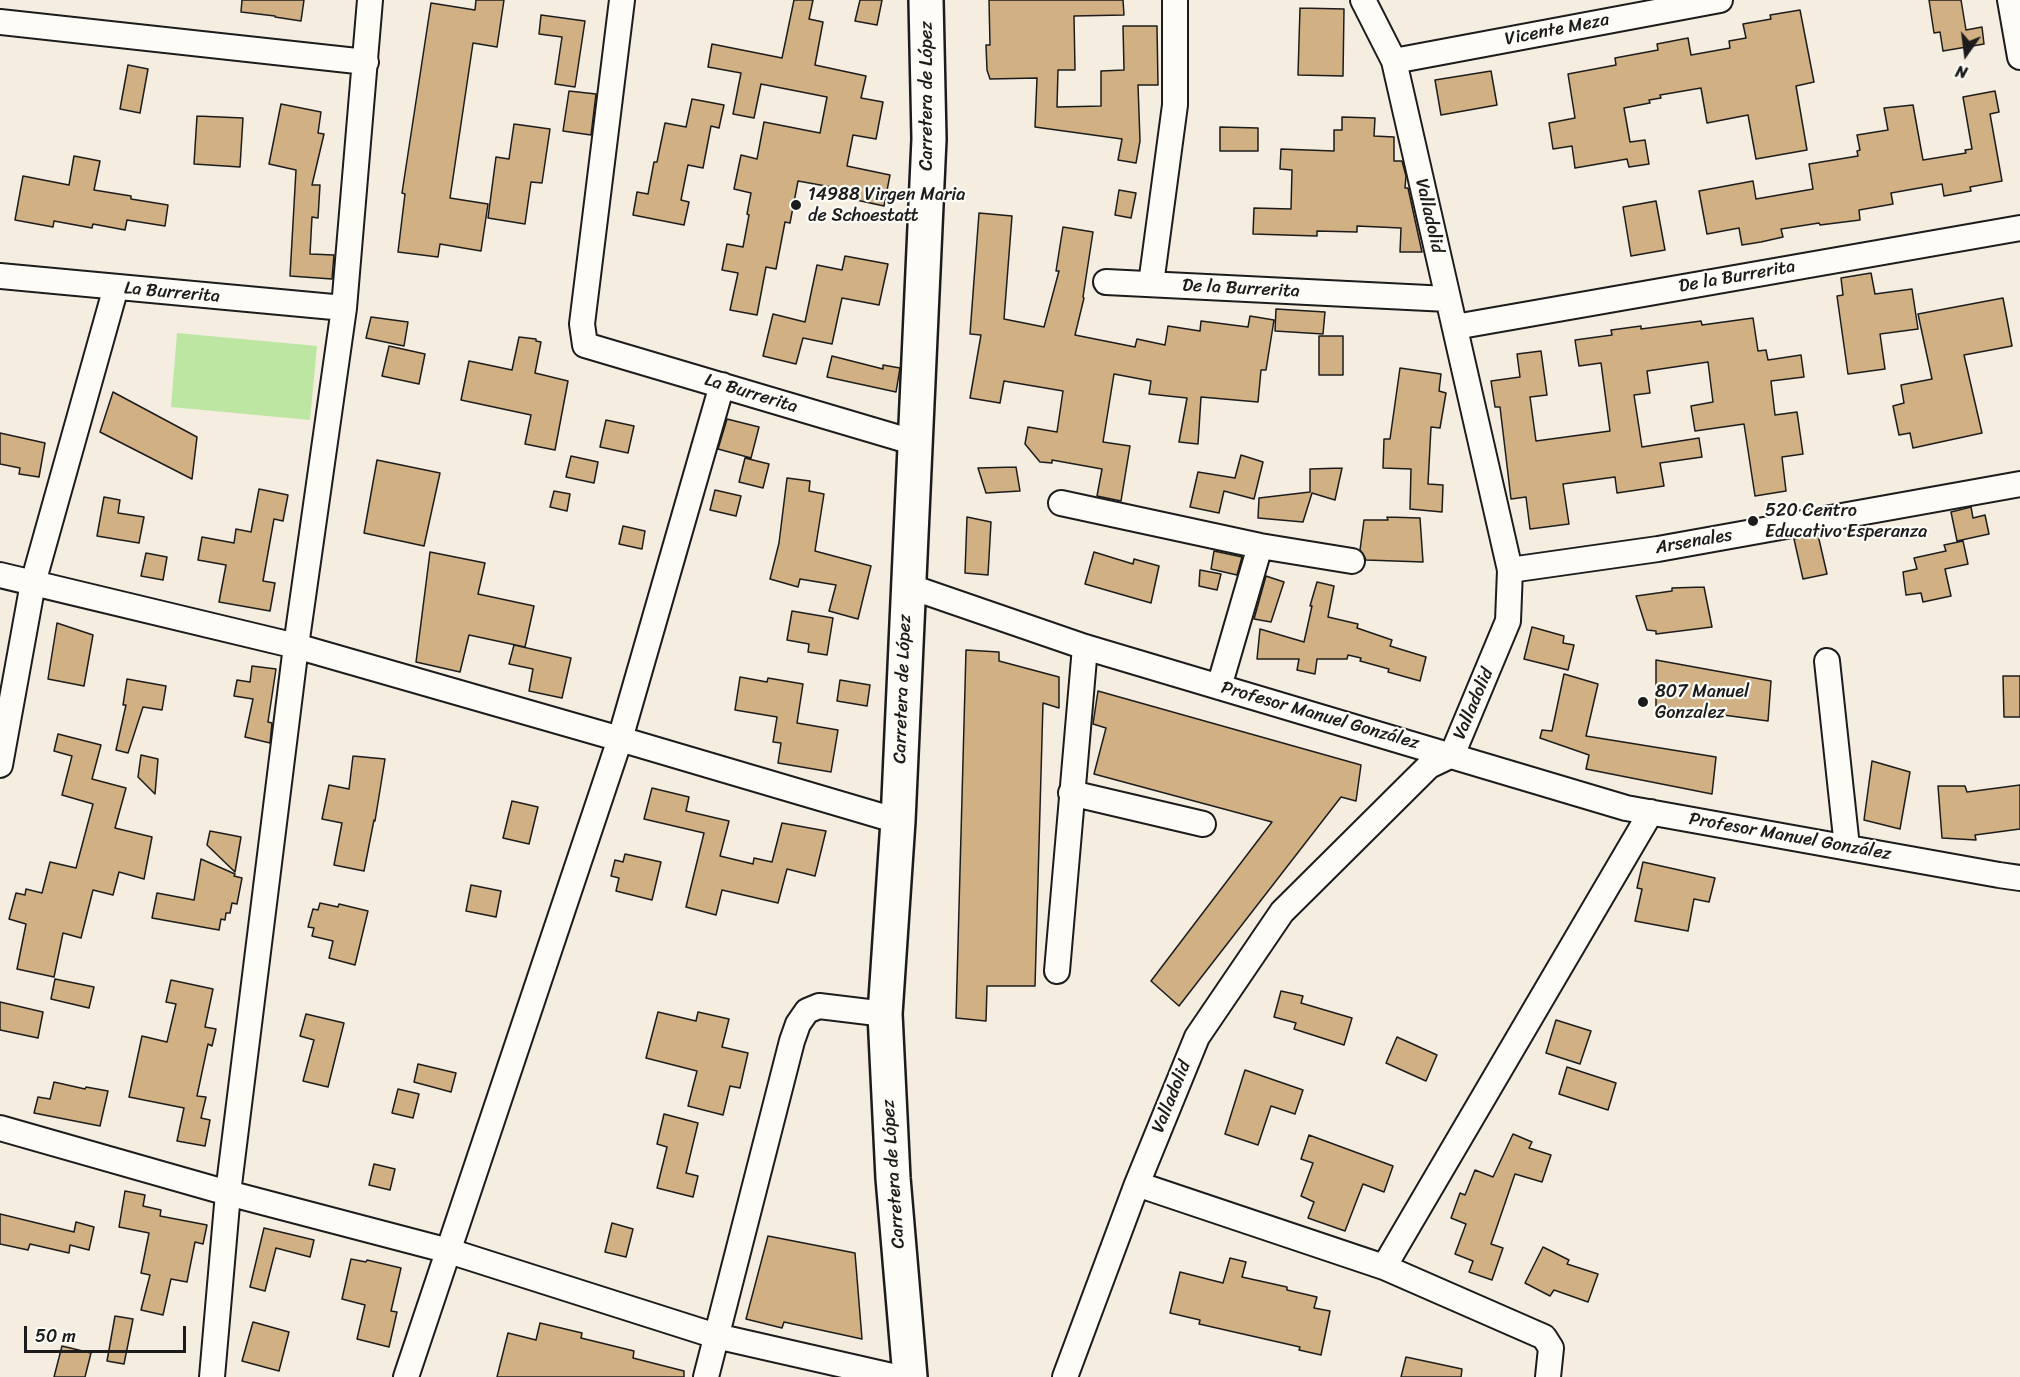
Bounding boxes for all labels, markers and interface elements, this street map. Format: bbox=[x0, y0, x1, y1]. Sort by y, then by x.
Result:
street label: Vicente Meza bbox=[1503, 9, 1611, 51]
street label: Carretera de López bbox=[916, 21, 938, 171]
north arrow bbox=[1936, 24, 1996, 84]
text: N bbox=[1953, 57, 1970, 87]
street label: Valladolid bbox=[1410, 177, 1448, 255]
place label: 14988 Virgen Maria de Schoestatt bbox=[808, 184, 965, 226]
marker: 14988 Virgen Maria de Schoestatt bbox=[789, 198, 803, 212]
street label: De la Burrerita bbox=[1677, 256, 1797, 298]
street label: De la Burrerita bbox=[1182, 275, 1300, 303]
street label: La Burrerita bbox=[123, 278, 221, 308]
street label: La Burrerita bbox=[702, 370, 800, 418]
place label: 520 Centro Educativo Esperanza bbox=[1765, 500, 1927, 542]
marker: 520 Centro Educativo Esperanza bbox=[1746, 514, 1760, 528]
street label: Arsenales bbox=[1654, 525, 1734, 559]
street label: Carretera de López bbox=[890, 614, 916, 764]
street label: Valladolid bbox=[1449, 665, 1499, 743]
street label: Profesor Manuel González bbox=[1218, 677, 1422, 755]
place label: 807 Manuel Gonzalez bbox=[1655, 681, 1749, 724]
marker: 807 Manuel Gonzalez bbox=[1636, 695, 1650, 709]
street label: Profesor Manuel González bbox=[1687, 809, 1893, 865]
street label: Valladolid bbox=[1148, 1058, 1196, 1136]
street label: Carretera de López bbox=[878, 1099, 910, 1249]
scale bar bbox=[27, 1314, 189, 1352]
text: 50 m bbox=[35, 1320, 76, 1352]

